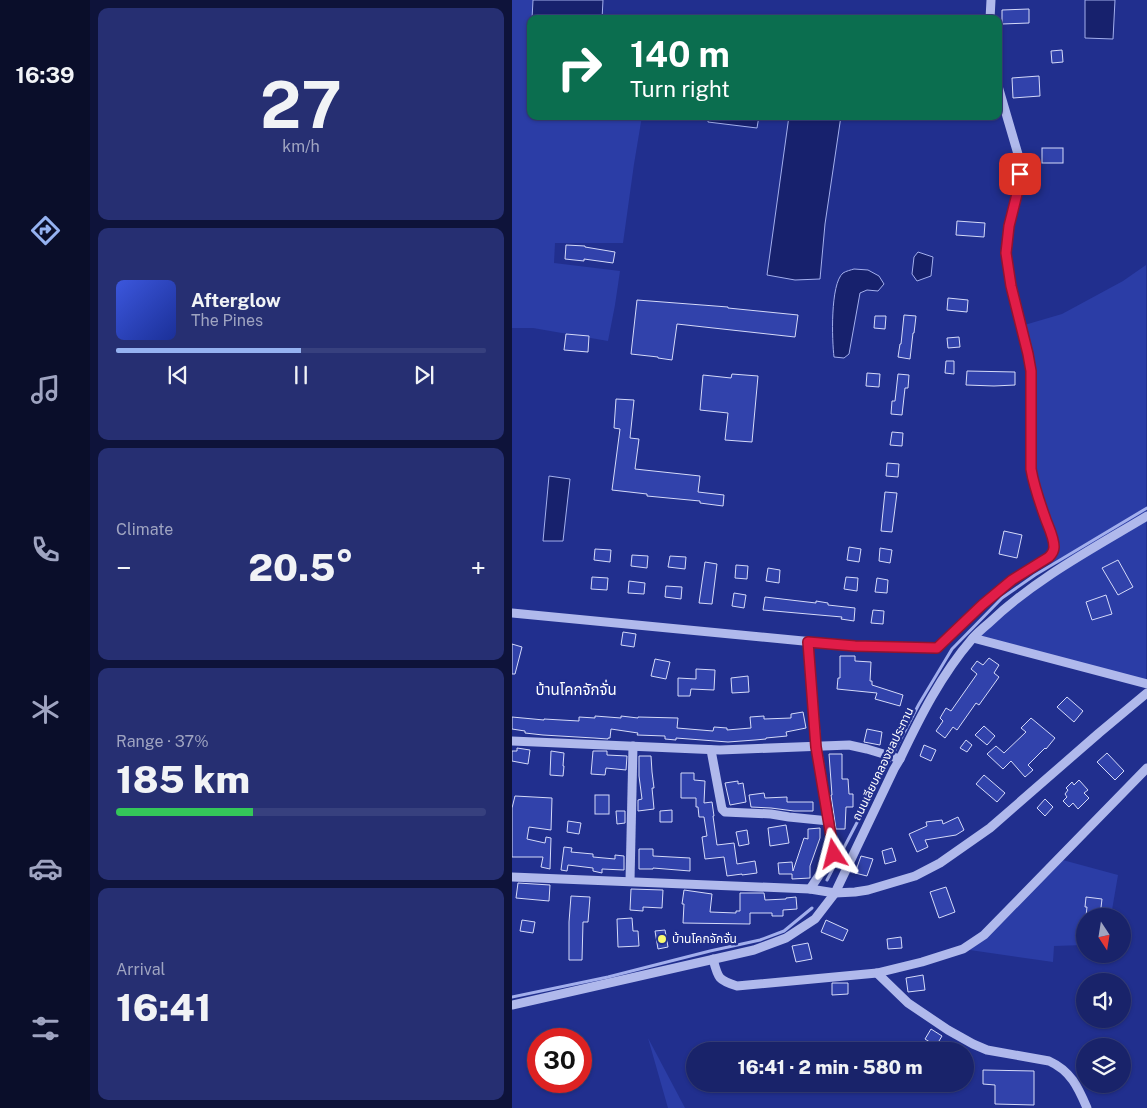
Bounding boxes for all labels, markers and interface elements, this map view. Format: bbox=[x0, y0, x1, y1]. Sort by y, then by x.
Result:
text: 140 m bbox=[630, 34, 730, 75]
icon: right bbox=[547, 35, 612, 100]
text: 16:39 bbox=[16, 62, 74, 88]
text: 27 bbox=[260, 66, 342, 143]
text: Turn right bbox=[630, 76, 730, 102]
text: km/h bbox=[282, 137, 320, 156]
pin bbox=[999, 153, 1041, 195]
icon: arrive bbox=[1006, 160, 1034, 188]
icon: directions bbox=[28, 213, 63, 248]
text: Afterglow bbox=[191, 289, 281, 311]
text: The Pines bbox=[191, 311, 263, 330]
icon: previous bbox=[164, 361, 192, 389]
icon: pause bbox=[287, 361, 315, 389]
icon: next bbox=[410, 361, 438, 389]
icon: music bbox=[28, 372, 63, 407]
text: Climate bbox=[116, 520, 173, 539]
icon: phone bbox=[28, 532, 63, 567]
text: 20.5° bbox=[248, 545, 354, 590]
text: − bbox=[116, 551, 132, 584]
text: + bbox=[470, 551, 486, 584]
district label: บ้านโคกจักจั่น bbox=[535, 679, 617, 698]
icon: climate bbox=[28, 692, 63, 727]
street label: ถนนเลียบคลองชลประทาน bbox=[849, 705, 917, 823]
text: Range · 37% bbox=[116, 732, 209, 751]
text: 185 km bbox=[116, 757, 250, 802]
position arrow bbox=[807, 827, 859, 879]
icon: car bbox=[28, 851, 63, 886]
north arrow bbox=[1076, 908, 1131, 962]
map controls bbox=[1076, 908, 1131, 1093]
place label: บ้านโคกจักจั่น bbox=[672, 931, 737, 946]
marker: บ้านโคกจักจั่น bbox=[656, 933, 668, 945]
text: Arrival bbox=[116, 960, 165, 979]
button: sound bbox=[1076, 973, 1131, 1028]
text: 16:41 bbox=[116, 985, 211, 1030]
icon: filters bbox=[28, 1011, 63, 1046]
speed limit sign: 30 bbox=[527, 1028, 592, 1093]
button: layers bbox=[1076, 1038, 1131, 1093]
text: 16:41 · 2 min · 580 m bbox=[737, 1056, 923, 1078]

